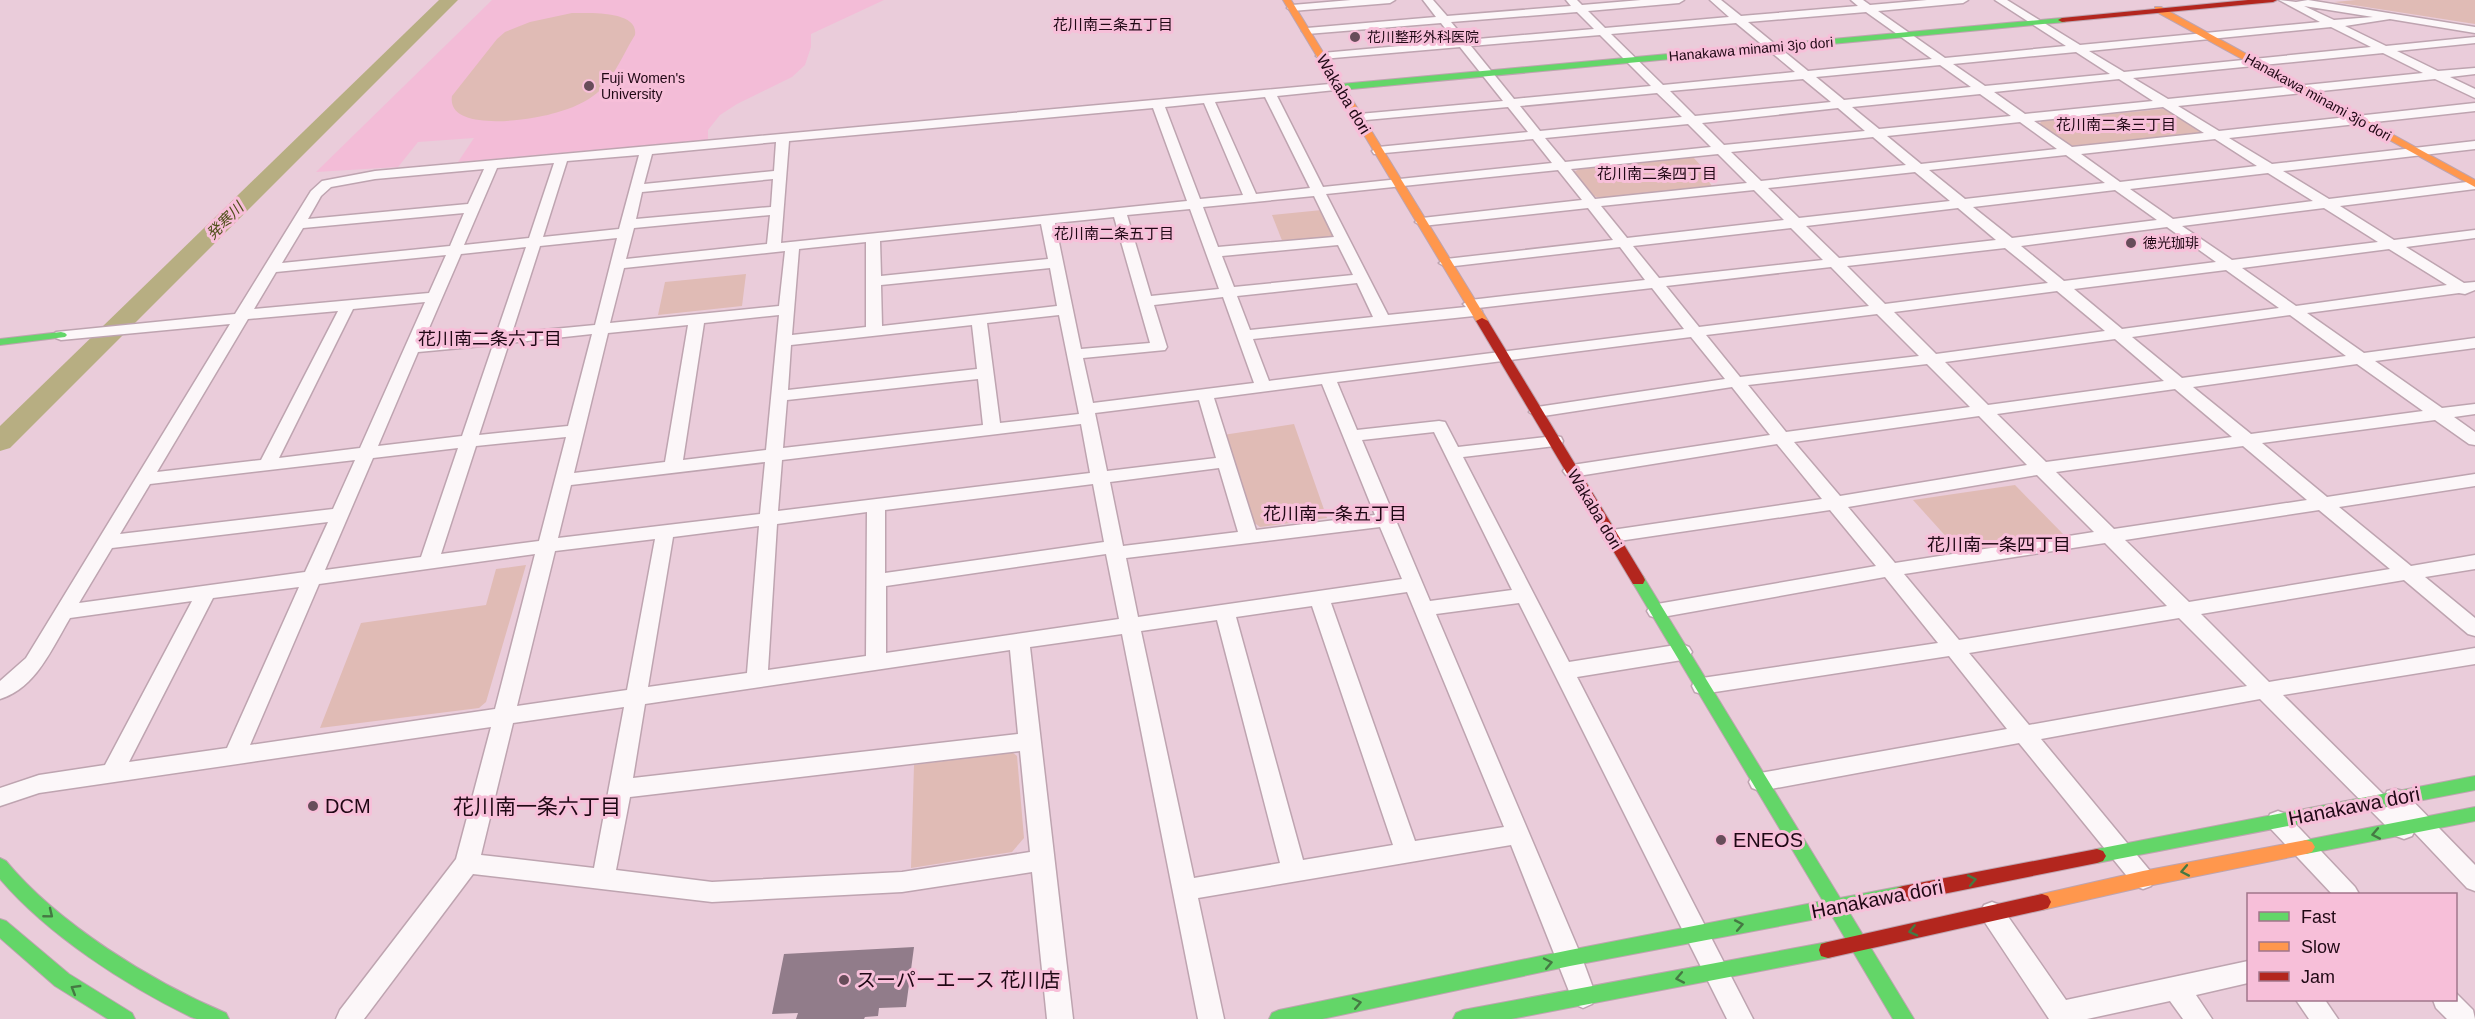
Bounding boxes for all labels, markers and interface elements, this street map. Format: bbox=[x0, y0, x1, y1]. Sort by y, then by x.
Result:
district label: 花川南三条五丁目 bbox=[1053, 16, 1173, 33]
place label: 花川整形外科医院 bbox=[1367, 29, 1479, 45]
marker: 花川整形外科医院 bbox=[1348, 30, 1362, 44]
street label: Hanakawa minami 3jo dori bbox=[1668, 34, 1834, 64]
street label: Hanakawa minami 3jo dori bbox=[2242, 50, 2394, 144]
street label: Wakaba dori bbox=[1313, 52, 1374, 137]
place label: Fuji Women's University bbox=[601, 70, 685, 102]
marker: Fuji Women's University bbox=[582, 79, 596, 93]
district label: 花川南二条三丁目 bbox=[2056, 116, 2176, 133]
district label: 花川南二条四丁目 bbox=[1597, 165, 1717, 182]
water label: 発寒川 bbox=[203, 197, 248, 243]
district label: 花川南二条五丁目 bbox=[1054, 225, 1174, 242]
place label: 徳光珈琲 bbox=[2143, 235, 2199, 251]
marker: 徳光珈琲 bbox=[2124, 236, 2138, 250]
district label: 花川南二条六丁目 bbox=[418, 329, 562, 349]
street label: Wakaba dori bbox=[1564, 467, 1625, 552]
district label: 花川南一条五丁目 bbox=[1263, 504, 1407, 524]
district label: 花川南一条四丁目 bbox=[1927, 535, 2071, 555]
street label: Hanakawa dori bbox=[2286, 782, 2422, 830]
place label: DCM bbox=[325, 795, 371, 817]
district label: 花川南一条六丁目 bbox=[453, 795, 621, 818]
marker: DCM bbox=[306, 799, 320, 813]
one-way arrow bbox=[2372, 827, 2382, 840]
place label: ENEOS bbox=[1733, 829, 1803, 851]
marker: ENEOS bbox=[1714, 833, 1728, 847]
one-way arrow bbox=[2180, 864, 2190, 877]
one-way arrow bbox=[1967, 874, 1977, 887]
street label: Hanakawa dori bbox=[1809, 875, 1945, 923]
legend bbox=[2247, 893, 2457, 1001]
one-way arrow bbox=[42, 907, 53, 918]
text: Fast bbox=[2301, 907, 2336, 927]
one-way arrow bbox=[1734, 919, 1744, 932]
one-way arrow bbox=[1908, 924, 1918, 937]
text: Slow bbox=[2301, 937, 2341, 957]
one-way arrow bbox=[1543, 957, 1553, 970]
text: Jam bbox=[2301, 967, 2335, 987]
place label: スーパーエース 花川店 bbox=[856, 969, 1060, 991]
one-way arrow bbox=[1676, 971, 1686, 984]
marker: スーパーエース 花川店 bbox=[837, 973, 851, 987]
one-way arrow bbox=[71, 984, 81, 996]
one-way arrow bbox=[1352, 997, 1362, 1010]

